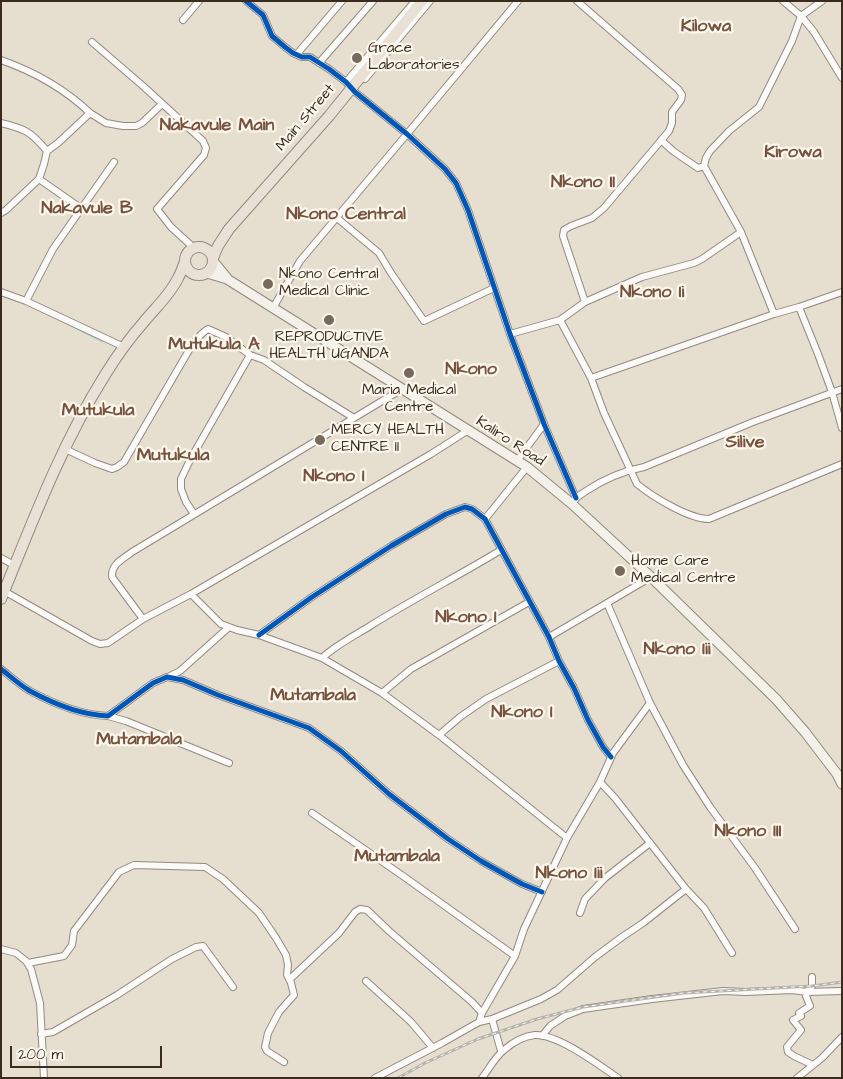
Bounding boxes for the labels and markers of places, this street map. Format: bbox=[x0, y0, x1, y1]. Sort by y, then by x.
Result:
place label: Grace Laboratories bbox=[368, 40, 459, 75]
marker: Grace Laboratories bbox=[350, 51, 364, 65]
place label: Nkono Central Medical Clinic bbox=[279, 266, 379, 301]
marker: Nkono Central Medical Clinic bbox=[261, 277, 275, 291]
marker: REPRODUCTIVE HEALTH UGANDA bbox=[322, 313, 336, 327]
place label: REPRODUCTIVE HEALTH UGANDA bbox=[269, 329, 389, 364]
marker: Maria Medical Centre bbox=[402, 366, 416, 380]
place label: Maria Medical Centre bbox=[362, 382, 456, 417]
place label: MERCY HEALTH CENTRE II bbox=[331, 422, 444, 457]
marker: MERCY HEALTH CENTRE II bbox=[313, 433, 327, 447]
place label: Home Care Medical Centre bbox=[631, 553, 736, 588]
marker: Home Care Medical Centre bbox=[613, 564, 627, 578]

